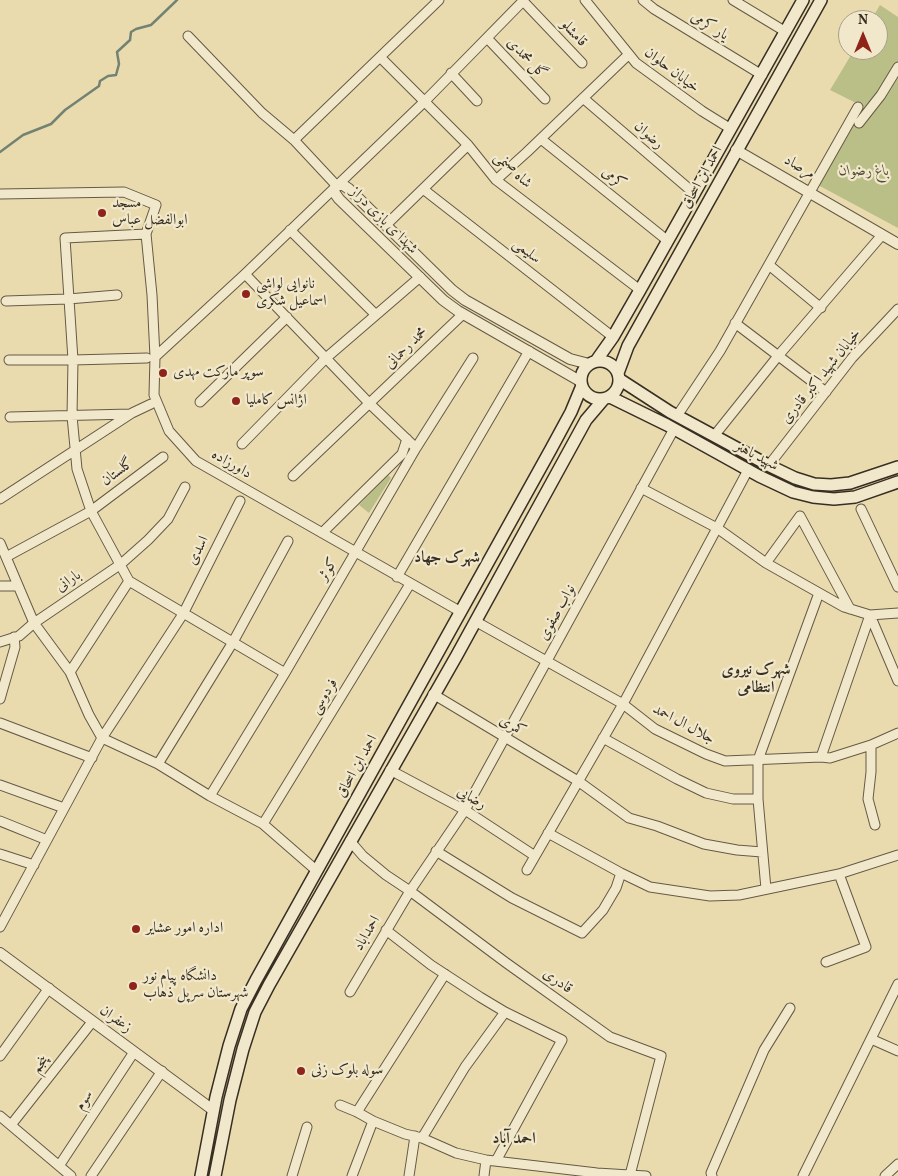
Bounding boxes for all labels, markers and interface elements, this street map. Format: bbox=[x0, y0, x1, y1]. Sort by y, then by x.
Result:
street label: یار کرمی bbox=[687, 9, 731, 45]
north arrow bbox=[838, 10, 888, 60]
text: N bbox=[858, 11, 868, 30]
street label: قامشلو bbox=[556, 17, 590, 51]
street label: گل محمدی bbox=[502, 35, 550, 83]
street label: خیابان حلوان bbox=[640, 44, 702, 98]
street label: رضوان bbox=[629, 118, 667, 154]
street label: احمد ابن اسحاق bbox=[678, 143, 728, 213]
street label: شاه صنمی bbox=[489, 149, 535, 193]
street label: مرصاد bbox=[780, 152, 818, 184]
park label: باغ رضوان bbox=[839, 163, 889, 181]
street label: کرمی bbox=[597, 164, 629, 194]
street label: شهدا ی بازی دراز bbox=[345, 183, 421, 259]
place label: مسجد ابوالفضل عباس bbox=[112, 195, 187, 230]
marker: مسجد ابوالفضل عباس bbox=[96, 207, 108, 219]
street label: سلیمی bbox=[508, 235, 544, 269]
place label: نانوایی لواشی اسماعیل شکری bbox=[256, 276, 327, 311]
marker: نانوایی لواشی اسماعیل شکری bbox=[240, 288, 252, 300]
street label: محمد رحمانی bbox=[382, 324, 432, 374]
street label: خیابان شهید اکبر قادری bbox=[778, 326, 866, 428]
place label: سوپر مارکت مهدی bbox=[173, 364, 264, 382]
marker: سوپر مارکت مهدی bbox=[157, 367, 169, 379]
place label: اژانس کاملیا bbox=[246, 392, 307, 410]
marker: اژانس کاملیا bbox=[230, 395, 242, 407]
street label: شهید باهنر bbox=[731, 438, 781, 476]
street label: داورزاده bbox=[208, 446, 254, 484]
street label: گلستان bbox=[98, 455, 138, 491]
street label: اسدی bbox=[184, 533, 214, 569]
district label: شهرک جهاد bbox=[414, 549, 480, 569]
street label: کوثر bbox=[315, 555, 343, 585]
street label: بارانی bbox=[53, 567, 85, 597]
street label: نواب صفوی bbox=[535, 582, 581, 644]
district label: شهرک نیروی انتظامی bbox=[722, 661, 790, 699]
street label: فردوسی bbox=[307, 676, 343, 718]
street label: جلال ال احمد bbox=[649, 701, 717, 749]
street label: کمری bbox=[495, 712, 529, 742]
street label: احمد ابن اسحاق bbox=[333, 732, 383, 802]
street label: رضایی bbox=[453, 783, 489, 815]
street label: احمداباد bbox=[351, 913, 385, 955]
place label: اداره امور عشایر bbox=[146, 920, 223, 938]
marker: اداره امور عشایر bbox=[130, 923, 142, 935]
street label: قادری bbox=[539, 965, 575, 999]
place label: دانشگاه پیام نور شهرستان سرپل ذهاب bbox=[143, 968, 248, 1003]
marker: دانشگاه پیام نور شهرستان سرپل ذهاب bbox=[127, 980, 139, 992]
street label: زعفران bbox=[95, 1002, 135, 1038]
street label: پنجم bbox=[28, 1052, 54, 1078]
place label: سوله بلوک زنی bbox=[311, 1062, 383, 1080]
marker: سوله بلوک زنی bbox=[295, 1065, 307, 1077]
street label: سوم bbox=[72, 1088, 98, 1114]
district label: احمد آباد bbox=[492, 1130, 536, 1150]

